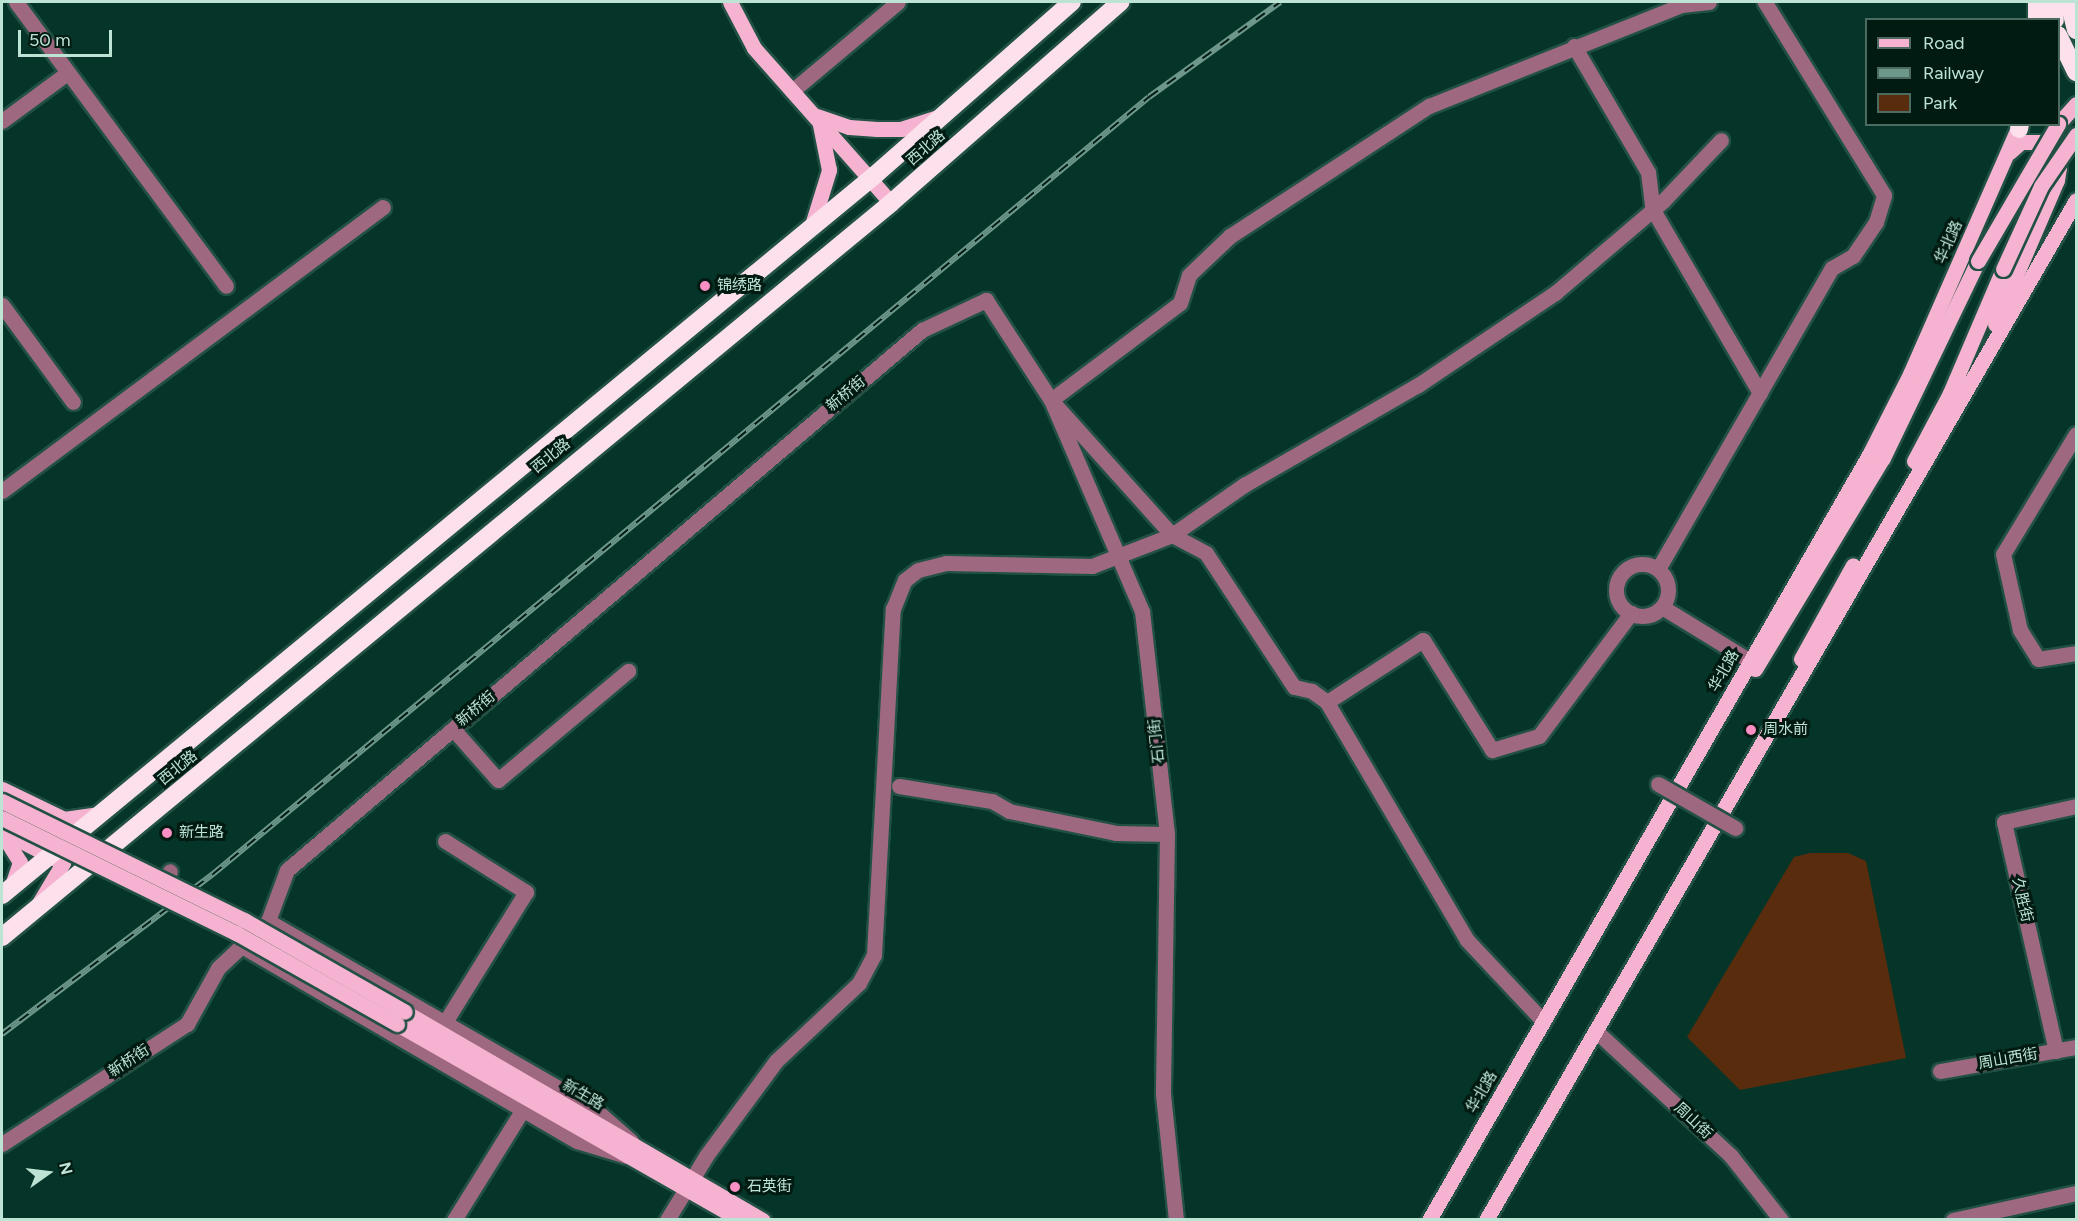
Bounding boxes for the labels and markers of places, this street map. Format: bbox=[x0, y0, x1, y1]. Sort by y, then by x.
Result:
place label: 锦绣路 bbox=[717, 277, 762, 295]
marker: 锦绣路 bbox=[698, 279, 712, 293]
place label: 周水前 bbox=[1763, 721, 1808, 739]
marker: 周水前 bbox=[1744, 723, 1758, 737]
place label: 新生路 bbox=[179, 824, 224, 842]
marker: 新生路 bbox=[160, 826, 174, 840]
place label: 石英街 bbox=[747, 1178, 792, 1196]
marker: 石英街 bbox=[728, 1180, 742, 1194]

